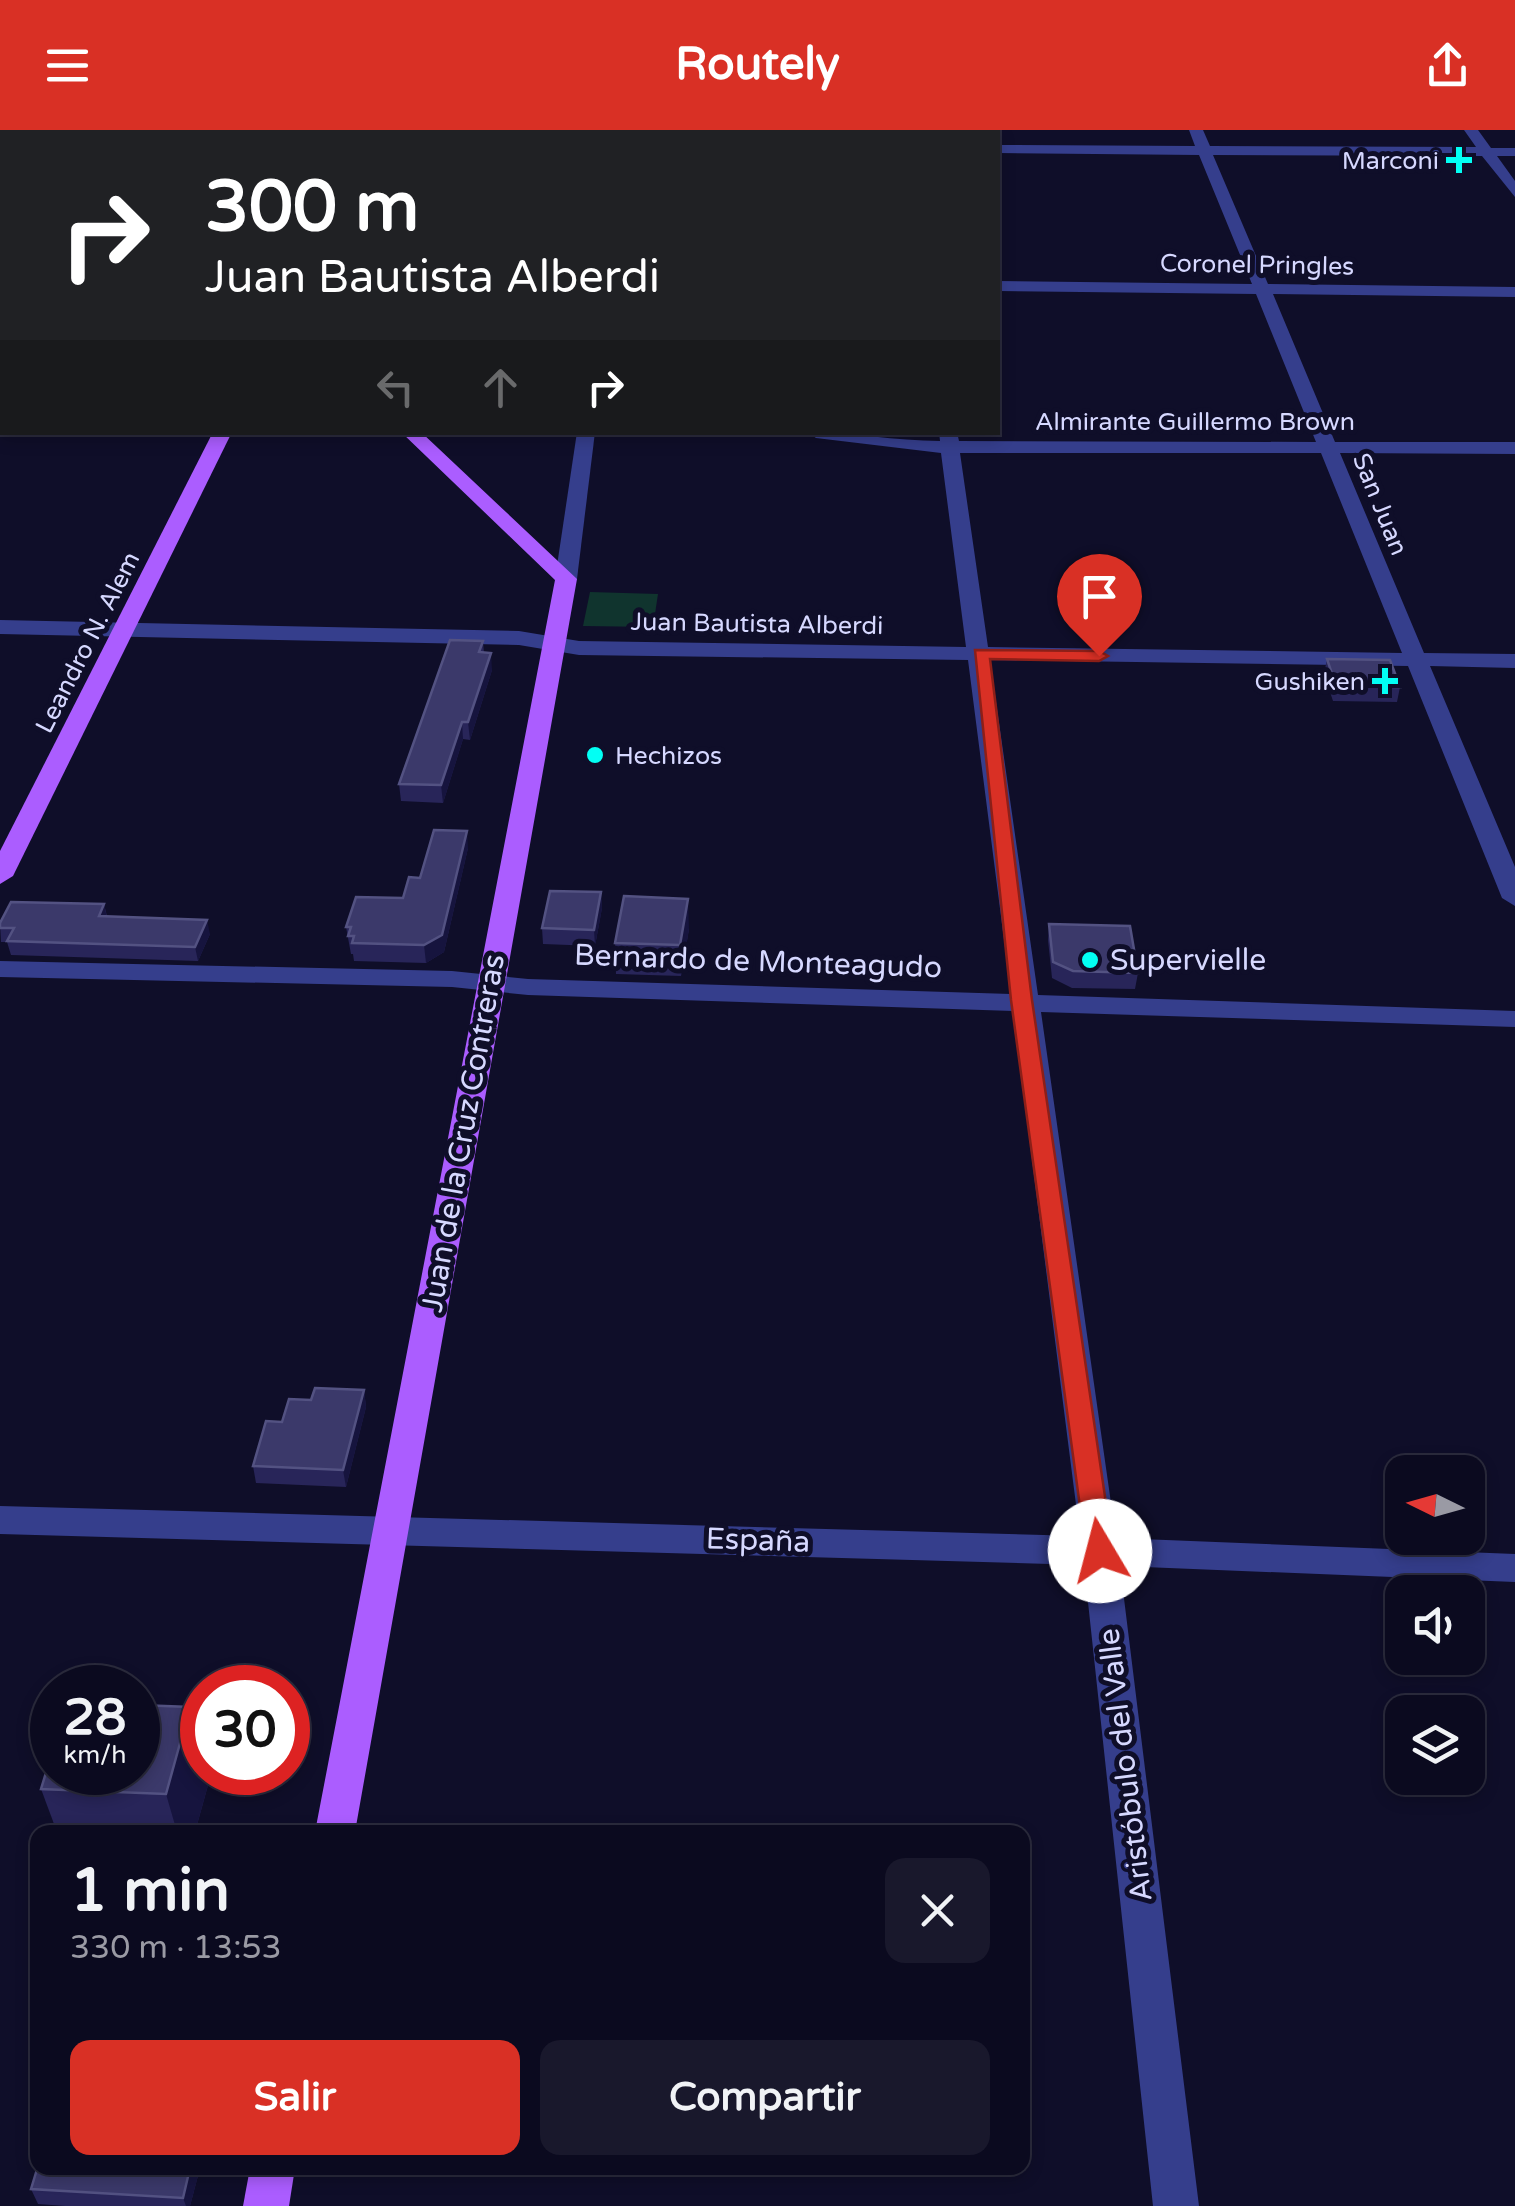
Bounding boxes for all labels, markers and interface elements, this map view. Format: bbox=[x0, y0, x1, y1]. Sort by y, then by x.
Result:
icon: menu bbox=[40, 38, 95, 93]
text: Routely bbox=[675, 38, 840, 92]
icon: share bbox=[1420, 38, 1475, 93]
place label: Marconi bbox=[1342, 146, 1439, 176]
marker: Marconi bbox=[1448, 149, 1470, 171]
text: 300 m bbox=[205, 166, 419, 250]
icon: right bbox=[40, 170, 170, 300]
street label: Coronel Pringles bbox=[1160, 248, 1354, 282]
text: Juan Bautista Alberdi bbox=[205, 251, 660, 305]
icon: left bbox=[368, 360, 423, 415]
icon: ahead bbox=[473, 360, 528, 415]
icon: right bbox=[578, 360, 633, 415]
street label: Almirante Guillermo Brown bbox=[1035, 407, 1355, 437]
street label: San Juan bbox=[1346, 449, 1414, 560]
street label: Leandro N. Alem bbox=[29, 547, 147, 738]
pin bbox=[1057, 554, 1142, 657]
icon: arrive bbox=[1072, 569, 1127, 624]
street label: Juan Bautista Alberdi bbox=[630, 607, 884, 641]
place label: Gushiken bbox=[1255, 667, 1365, 697]
marker: Gushiken bbox=[1374, 670, 1396, 692]
place label: Hechizos bbox=[615, 741, 722, 771]
marker: Hechizos bbox=[584, 744, 606, 766]
street label: Bernardo de Monteagudo bbox=[573, 937, 943, 986]
place label: Supervielle bbox=[1110, 942, 1266, 979]
marker: Supervielle bbox=[1079, 949, 1101, 971]
street label: Juan de la Cruz Contreras bbox=[414, 951, 513, 1315]
north arrow bbox=[1385, 1455, 1485, 1555]
map controls bbox=[1385, 1455, 1485, 1795]
position arrow bbox=[1048, 1499, 1152, 1603]
street label: España bbox=[705, 1520, 811, 1561]
button: sound bbox=[1385, 1575, 1485, 1675]
street label: Aristóbulo del Valle bbox=[1090, 1626, 1161, 1904]
speed limit sign: 30 bbox=[180, 1665, 310, 1795]
text: 28 bbox=[64, 1688, 126, 1748]
button: layers bbox=[1385, 1695, 1485, 1795]
text: km/h bbox=[64, 1740, 126, 1770]
text: 1 min bbox=[70, 1855, 230, 1927]
button: close bbox=[885, 1858, 990, 1963]
text: 330 m · 13:53 bbox=[70, 1929, 282, 1967]
button: Salir bbox=[70, 2040, 520, 2155]
button: Compartir bbox=[540, 2040, 990, 2155]

